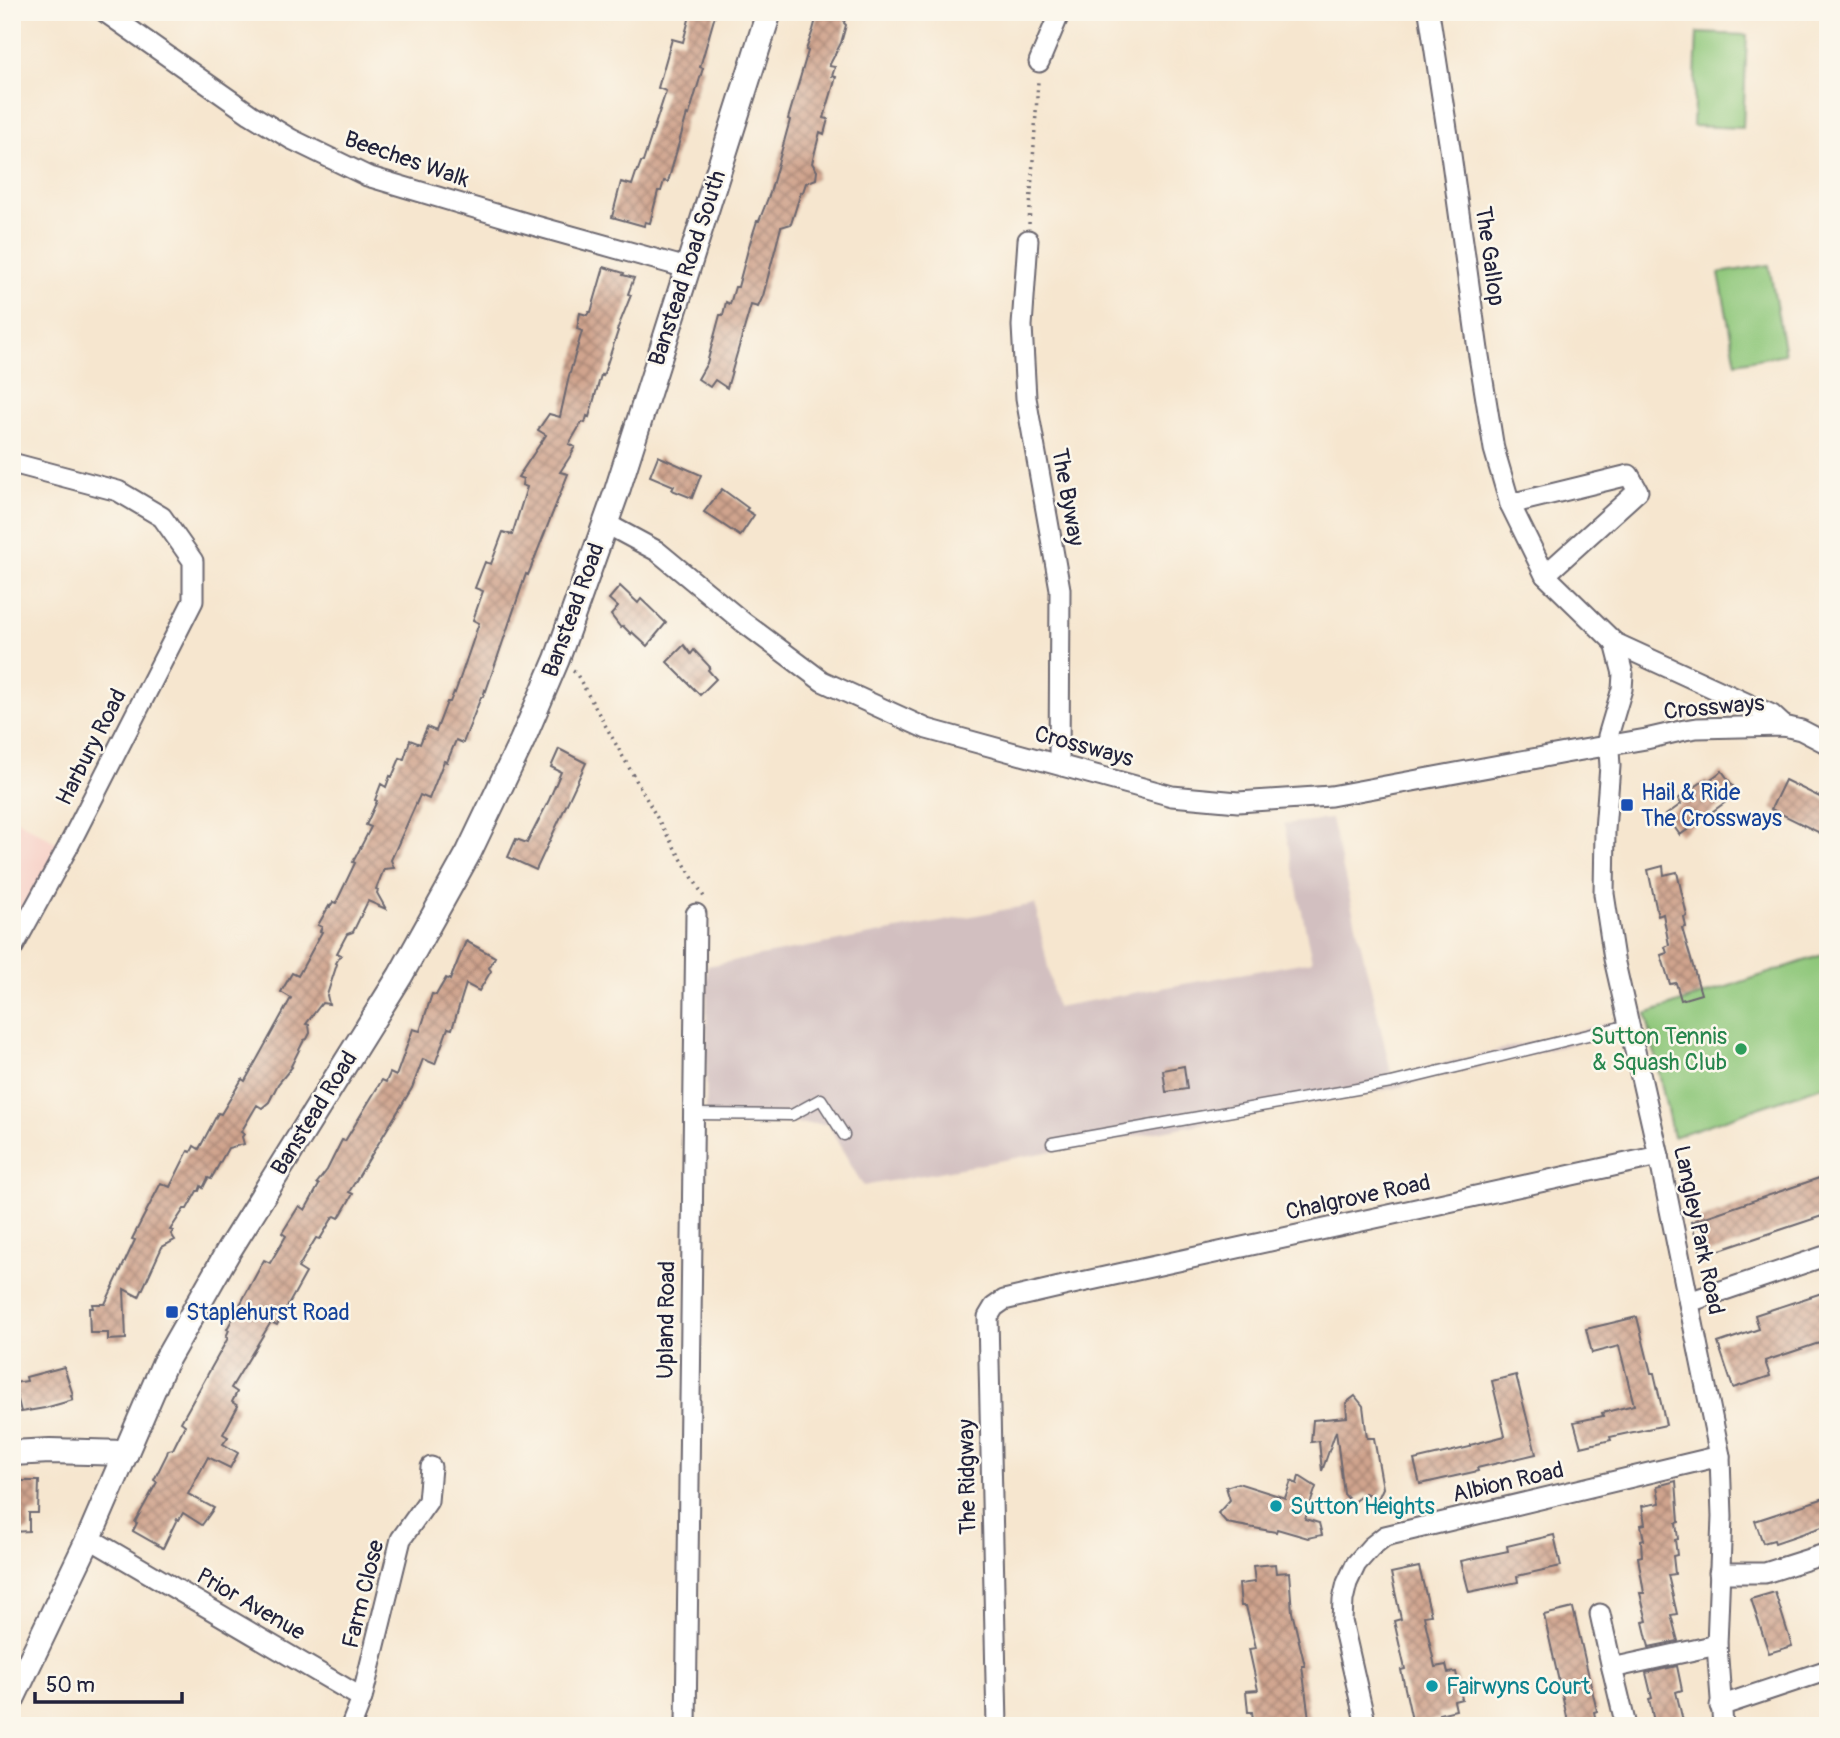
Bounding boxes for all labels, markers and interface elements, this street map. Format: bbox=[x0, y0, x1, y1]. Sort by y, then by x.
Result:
street label: Beeches Walk bbox=[341, 124, 474, 194]
street label: Banstead Road South bbox=[642, 167, 732, 369]
street label: The Gallop bbox=[1469, 204, 1511, 308]
street label: The Byway bbox=[1045, 446, 1091, 548]
street label: Banstead Road bbox=[535, 539, 611, 681]
street label: Harbury Road bbox=[49, 684, 133, 810]
street label: Crossways bbox=[1662, 688, 1766, 726]
street label: Crossways bbox=[1031, 719, 1137, 773]
place label: Hail & Ride The Crossways bbox=[1641, 778, 1782, 833]
marker: Hail & Ride The Crossways bbox=[1619, 797, 1635, 813]
place label: Sutton Tennis & Squash Club bbox=[1591, 1022, 1727, 1077]
marker: Sutton Tennis & Squash Club bbox=[1733, 1041, 1749, 1057]
street label: Banstead Road bbox=[264, 1046, 364, 1180]
street label: Langley Park Road bbox=[1667, 1143, 1731, 1317]
street label: Chalgrove Road bbox=[1283, 1168, 1433, 1226]
street label: Upland Road bbox=[650, 1261, 682, 1379]
place label: Staplehurst Road bbox=[186, 1298, 350, 1327]
marker: Staplehurst Road bbox=[164, 1304, 180, 1320]
street label: The Ridgway bbox=[951, 1419, 983, 1535]
street label: Albion Road bbox=[1449, 1455, 1567, 1509]
place label: Sutton Heights bbox=[1290, 1492, 1435, 1521]
marker: Sutton Heights bbox=[1268, 1498, 1284, 1514]
street label: Farm Close bbox=[336, 1536, 391, 1651]
street label: Prior Avenue bbox=[191, 1561, 311, 1647]
scale bar bbox=[35, 1661, 182, 1705]
text: 50 m bbox=[46, 1672, 95, 1699]
place label: Fairwyns Court bbox=[1446, 1672, 1591, 1701]
marker: Fairwyns Court bbox=[1424, 1678, 1440, 1694]

